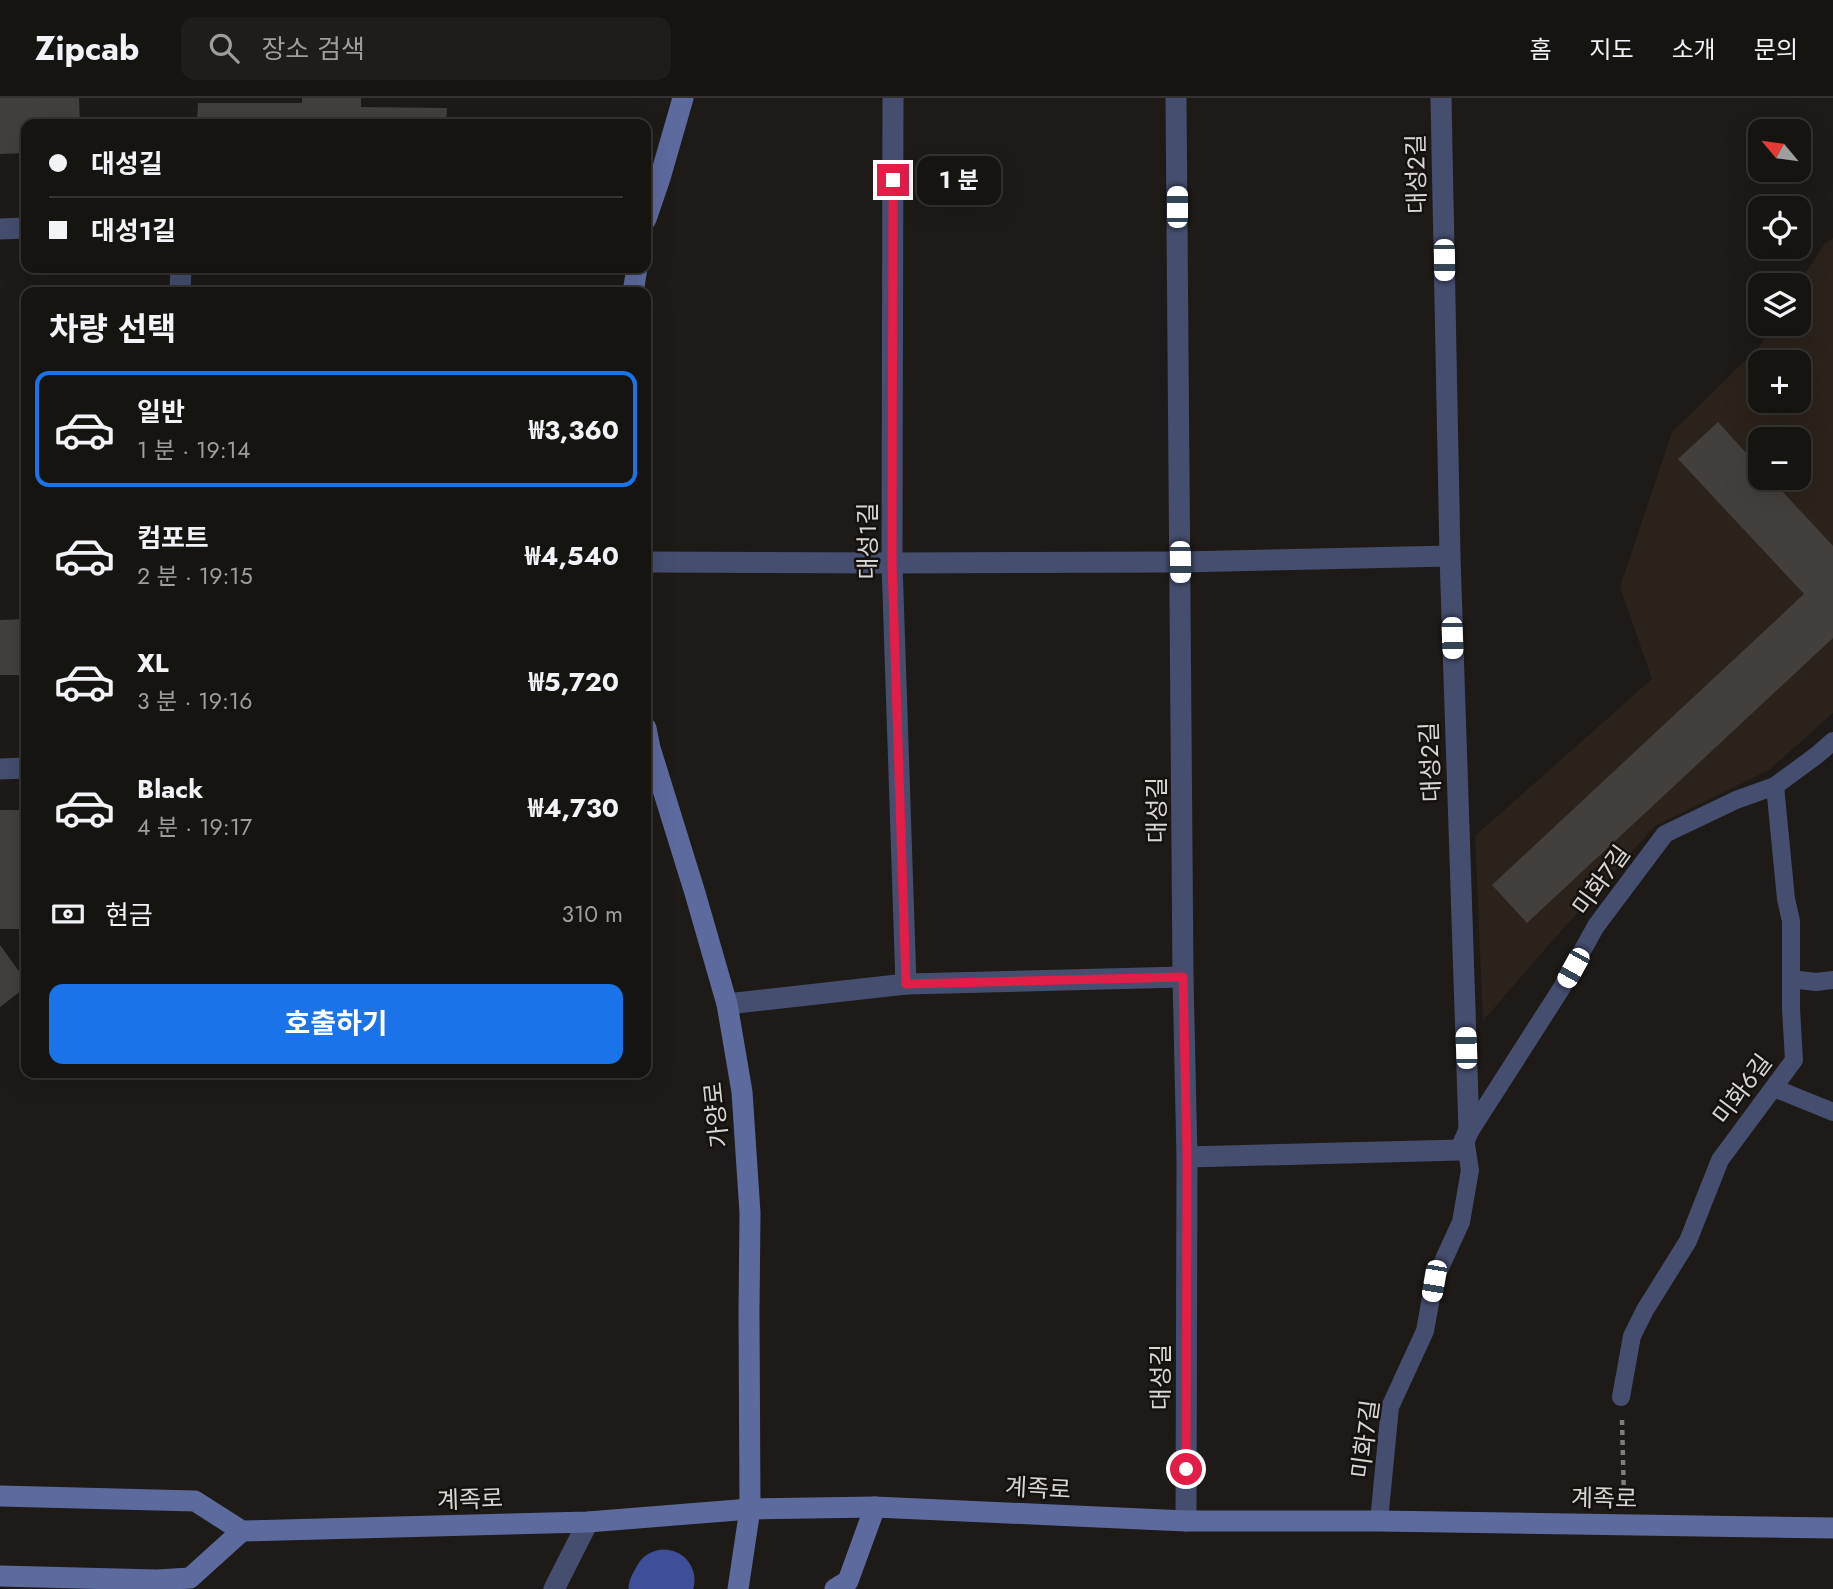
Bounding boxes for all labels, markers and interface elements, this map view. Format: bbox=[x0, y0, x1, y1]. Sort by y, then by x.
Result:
search box bbox=[181, 17, 671, 80]
text: Zipcab bbox=[35, 25, 139, 72]
icon: search bbox=[205, 29, 243, 67]
text: 장소 검색 bbox=[261, 30, 365, 68]
text: 홈 bbox=[1529, 32, 1551, 67]
text: 지도 bbox=[1589, 32, 1634, 67]
text: 소개 bbox=[1672, 32, 1716, 67]
text: 문의 bbox=[1754, 32, 1798, 67]
north arrow bbox=[1748, 119, 1811, 182]
map controls bbox=[1748, 119, 1811, 490]
street label: 대성2길 bbox=[1398, 134, 1434, 214]
text: 대성길 bbox=[91, 145, 163, 183]
callout: 1 분 bbox=[917, 155, 1001, 204]
text: 1 분 bbox=[939, 163, 979, 197]
route end bbox=[877, 164, 909, 196]
car bbox=[1167, 186, 1188, 228]
button: locate bbox=[1748, 196, 1811, 259]
text: 대성1길 bbox=[91, 212, 176, 250]
car bbox=[1434, 239, 1455, 281]
button: layers bbox=[1748, 273, 1811, 336]
text: 차량 선택 bbox=[49, 306, 176, 352]
button: + bbox=[1748, 350, 1811, 413]
text: 일반 bbox=[137, 393, 185, 431]
icon: car bbox=[53, 398, 116, 461]
text: ₩3,360 bbox=[529, 411, 619, 449]
button: − bbox=[1748, 427, 1811, 490]
text: 1 분 · 19:14 bbox=[137, 433, 250, 467]
street label: 대성1길 bbox=[850, 502, 885, 580]
text: 컴포트 bbox=[137, 519, 209, 557]
icon: car bbox=[53, 524, 116, 587]
text: ₩4,540 bbox=[525, 537, 619, 575]
car bbox=[1170, 541, 1191, 583]
text: 2 분 · 19:15 bbox=[137, 559, 253, 593]
car bbox=[1441, 617, 1464, 659]
text: XL bbox=[137, 644, 169, 682]
icon: car bbox=[53, 650, 116, 713]
text: ₩5,720 bbox=[529, 663, 619, 701]
text: 3 분 · 19:16 bbox=[137, 684, 252, 718]
street label: 대성2길 bbox=[1411, 721, 1449, 803]
text: Black bbox=[137, 770, 203, 808]
icon: car bbox=[53, 776, 116, 839]
street label: 대성길 bbox=[1139, 777, 1174, 843]
text: ₩4,730 bbox=[528, 789, 619, 827]
text: 4 분 · 19:17 bbox=[137, 810, 252, 844]
street label: 미화7길 bbox=[1564, 838, 1638, 922]
icon: cash bbox=[49, 895, 87, 933]
text: 현금 bbox=[105, 896, 153, 934]
text: 310 m bbox=[561, 897, 623, 931]
car bbox=[1554, 945, 1593, 991]
button: 호출하기 bbox=[49, 984, 623, 1064]
car bbox=[1455, 1027, 1478, 1069]
street label: 미화6길 bbox=[1704, 1046, 1780, 1132]
street label: 가양로 bbox=[695, 1080, 737, 1150]
car bbox=[1421, 1258, 1448, 1304]
street label: 대성길 bbox=[1143, 1344, 1178, 1410]
street label: 미화7길 bbox=[1342, 1398, 1388, 1480]
route start bbox=[1170, 1453, 1202, 1485]
street label: 계족로 bbox=[1004, 1469, 1072, 1507]
street label: 계족로 bbox=[436, 1480, 504, 1518]
street label: 계족로 bbox=[1571, 1480, 1637, 1516]

